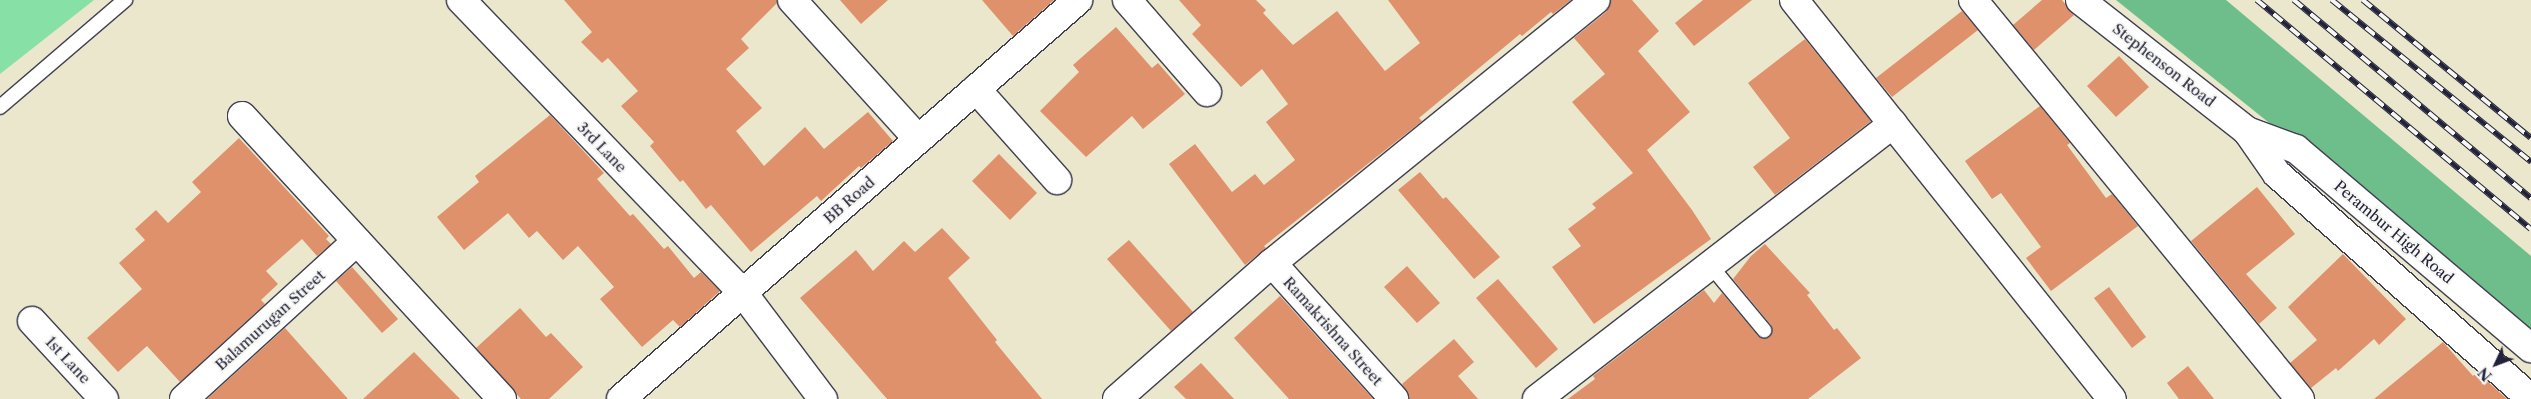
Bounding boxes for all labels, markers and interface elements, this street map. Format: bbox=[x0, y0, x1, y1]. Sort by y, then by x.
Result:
street label: Stephenson Road bbox=[2109, 19, 2219, 111]
street label: 3rd Lane bbox=[574, 118, 630, 176]
street label: BB Road bbox=[820, 173, 878, 227]
street label: Perambur High Road bbox=[2331, 177, 2457, 287]
street label: Balamurugan Street bbox=[212, 266, 328, 374]
street label: Ramakrishna Street bbox=[1279, 273, 1387, 389]
street label: 1st Lane bbox=[42, 333, 94, 387]
north arrow bbox=[2471, 339, 2521, 389]
text: N bbox=[2474, 364, 2496, 385]

